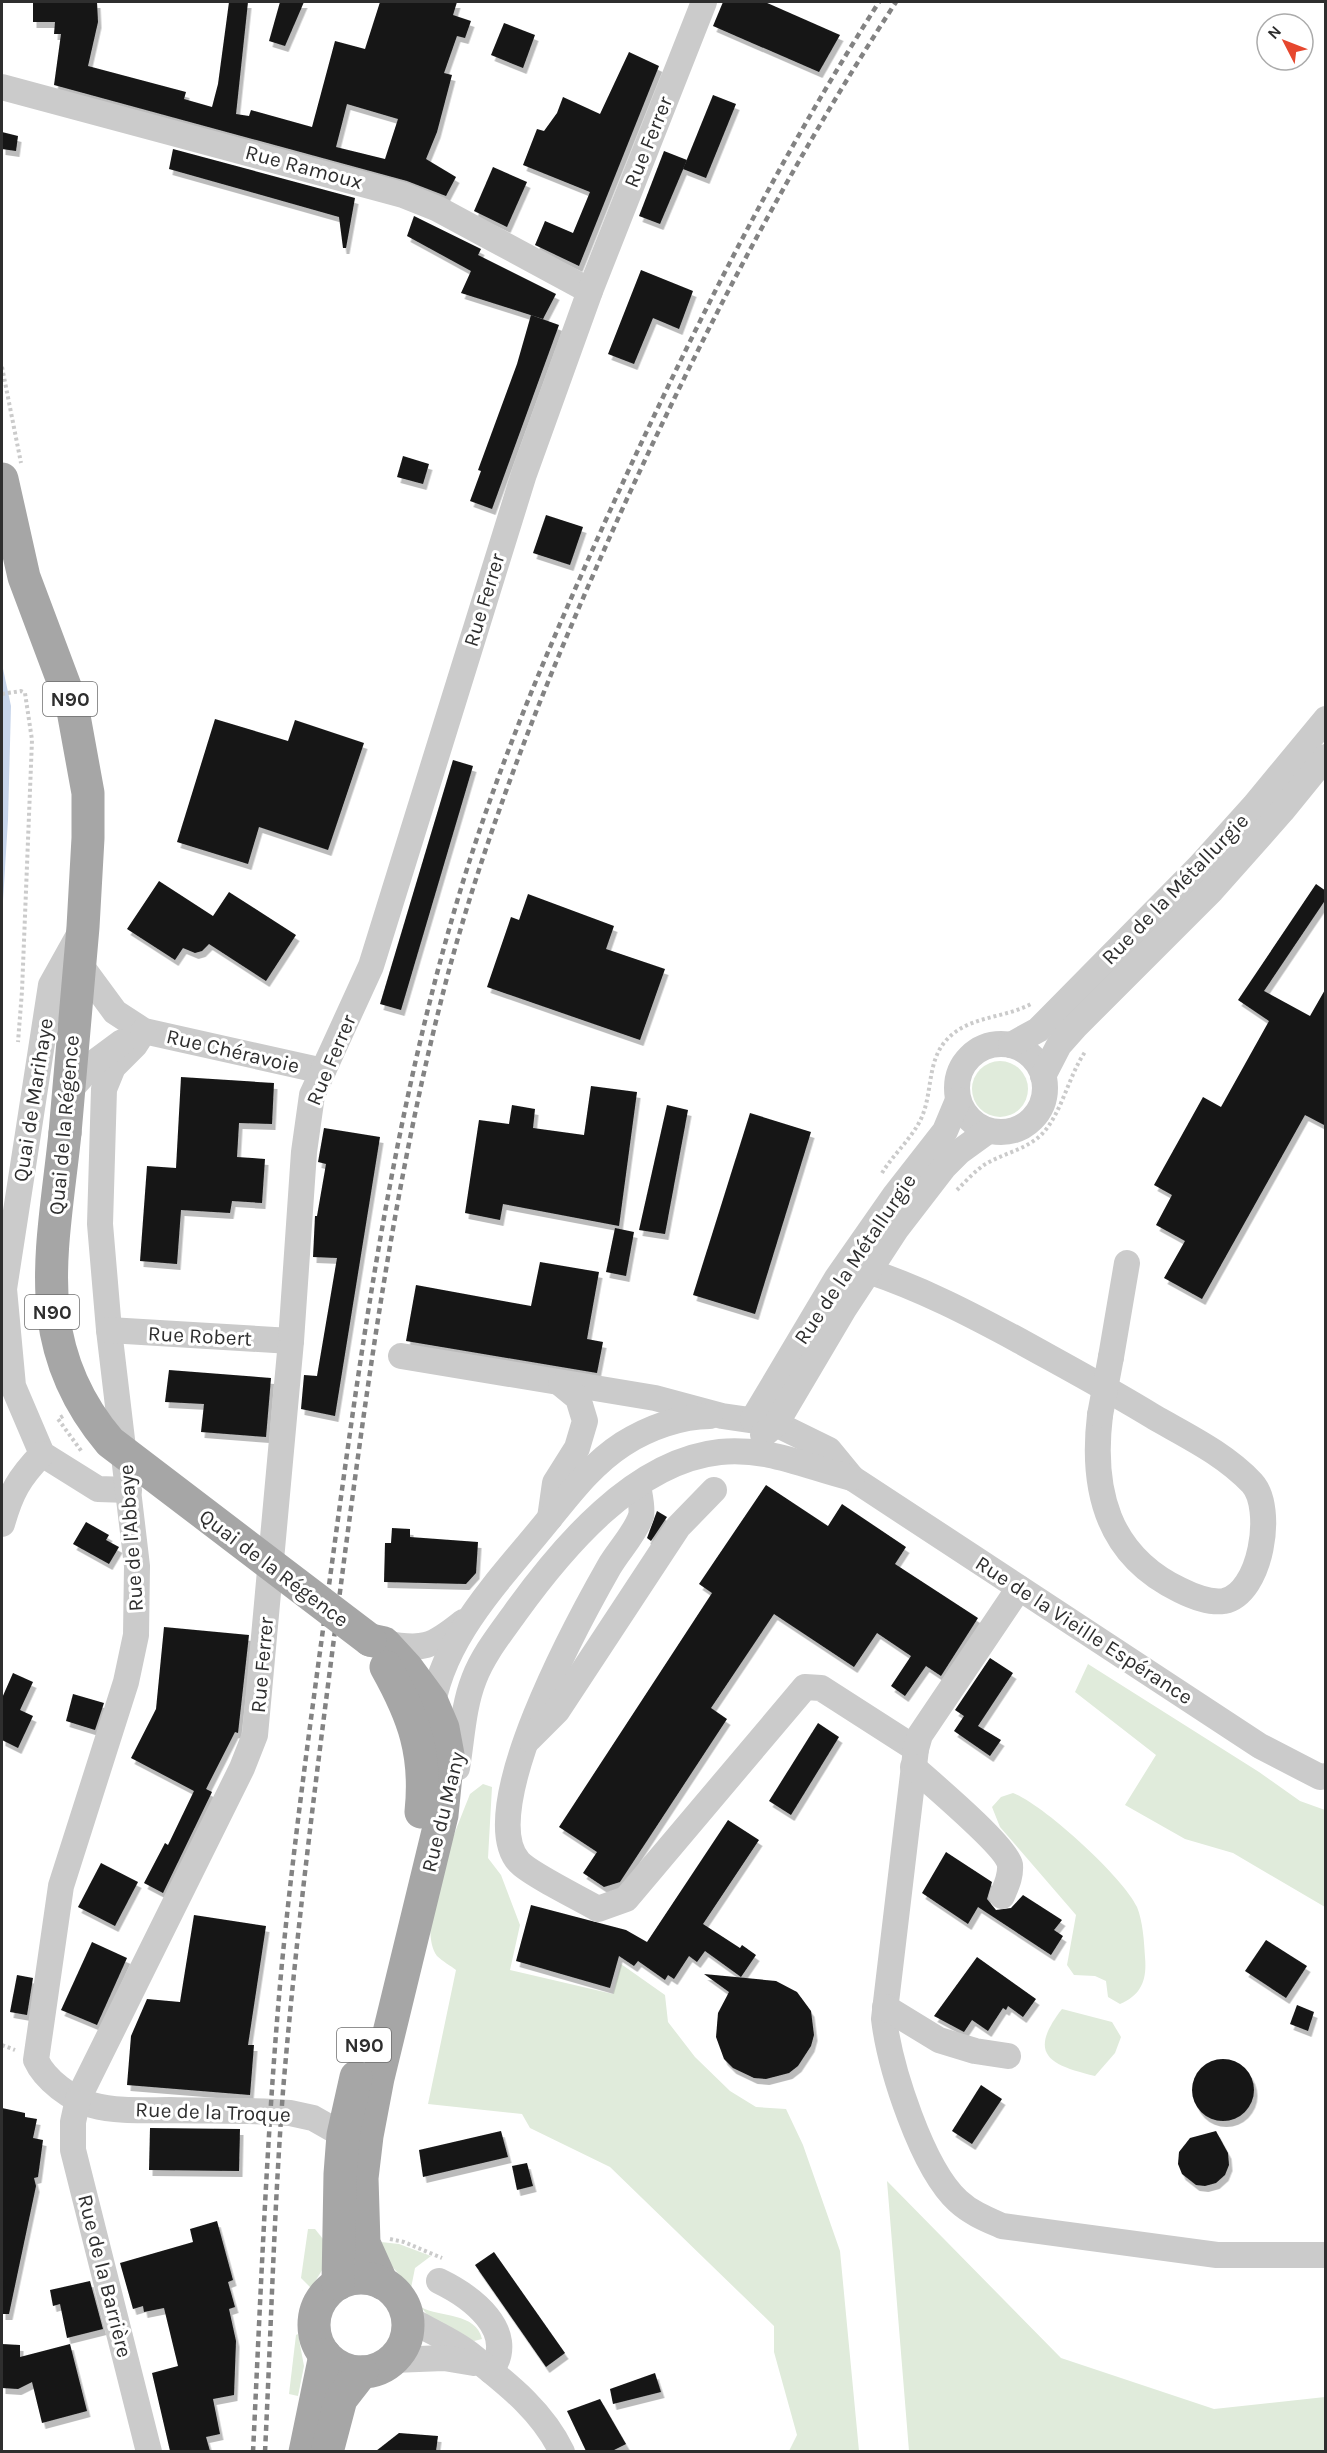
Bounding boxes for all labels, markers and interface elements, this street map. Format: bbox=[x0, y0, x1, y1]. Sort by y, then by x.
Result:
north arrow bbox=[1255, 12, 1315, 72]
text: N bbox=[1263, 22, 1285, 43]
street label: Rue Ferrer bbox=[619, 93, 677, 191]
street label: Rue Ramoux bbox=[243, 140, 365, 194]
street label: Rue Ferrer bbox=[458, 550, 510, 649]
road number: N90 bbox=[43, 682, 97, 716]
street label: Rue de la Métallurgie bbox=[1097, 808, 1253, 970]
street label: Rue Ferrer bbox=[301, 1011, 361, 1109]
street label: Quai de Marihaye bbox=[8, 1016, 58, 1184]
street label: Rue Chéravoie bbox=[164, 1024, 302, 1078]
street label: Quai de la Régence bbox=[44, 1034, 84, 1216]
street label: Rue de la Métallurgie bbox=[789, 1169, 921, 1349]
road number: N90 bbox=[25, 1295, 79, 1329]
street label: Rue Robert bbox=[147, 1321, 253, 1351]
street label: Rue de l'Abbaye bbox=[114, 1464, 148, 1612]
street label: Quai de la Régence bbox=[195, 1504, 353, 1632]
street label: Rue de la Vieille Espérance bbox=[971, 1551, 1197, 1709]
street label: Rue Ferrer bbox=[246, 1616, 278, 1714]
street label: Rue du Many bbox=[416, 1749, 470, 1875]
road number: N90 bbox=[337, 2028, 391, 2062]
street label: Rue de la Troque bbox=[135, 2097, 291, 2127]
street label: Rue de la Barrière bbox=[73, 2192, 137, 2360]

